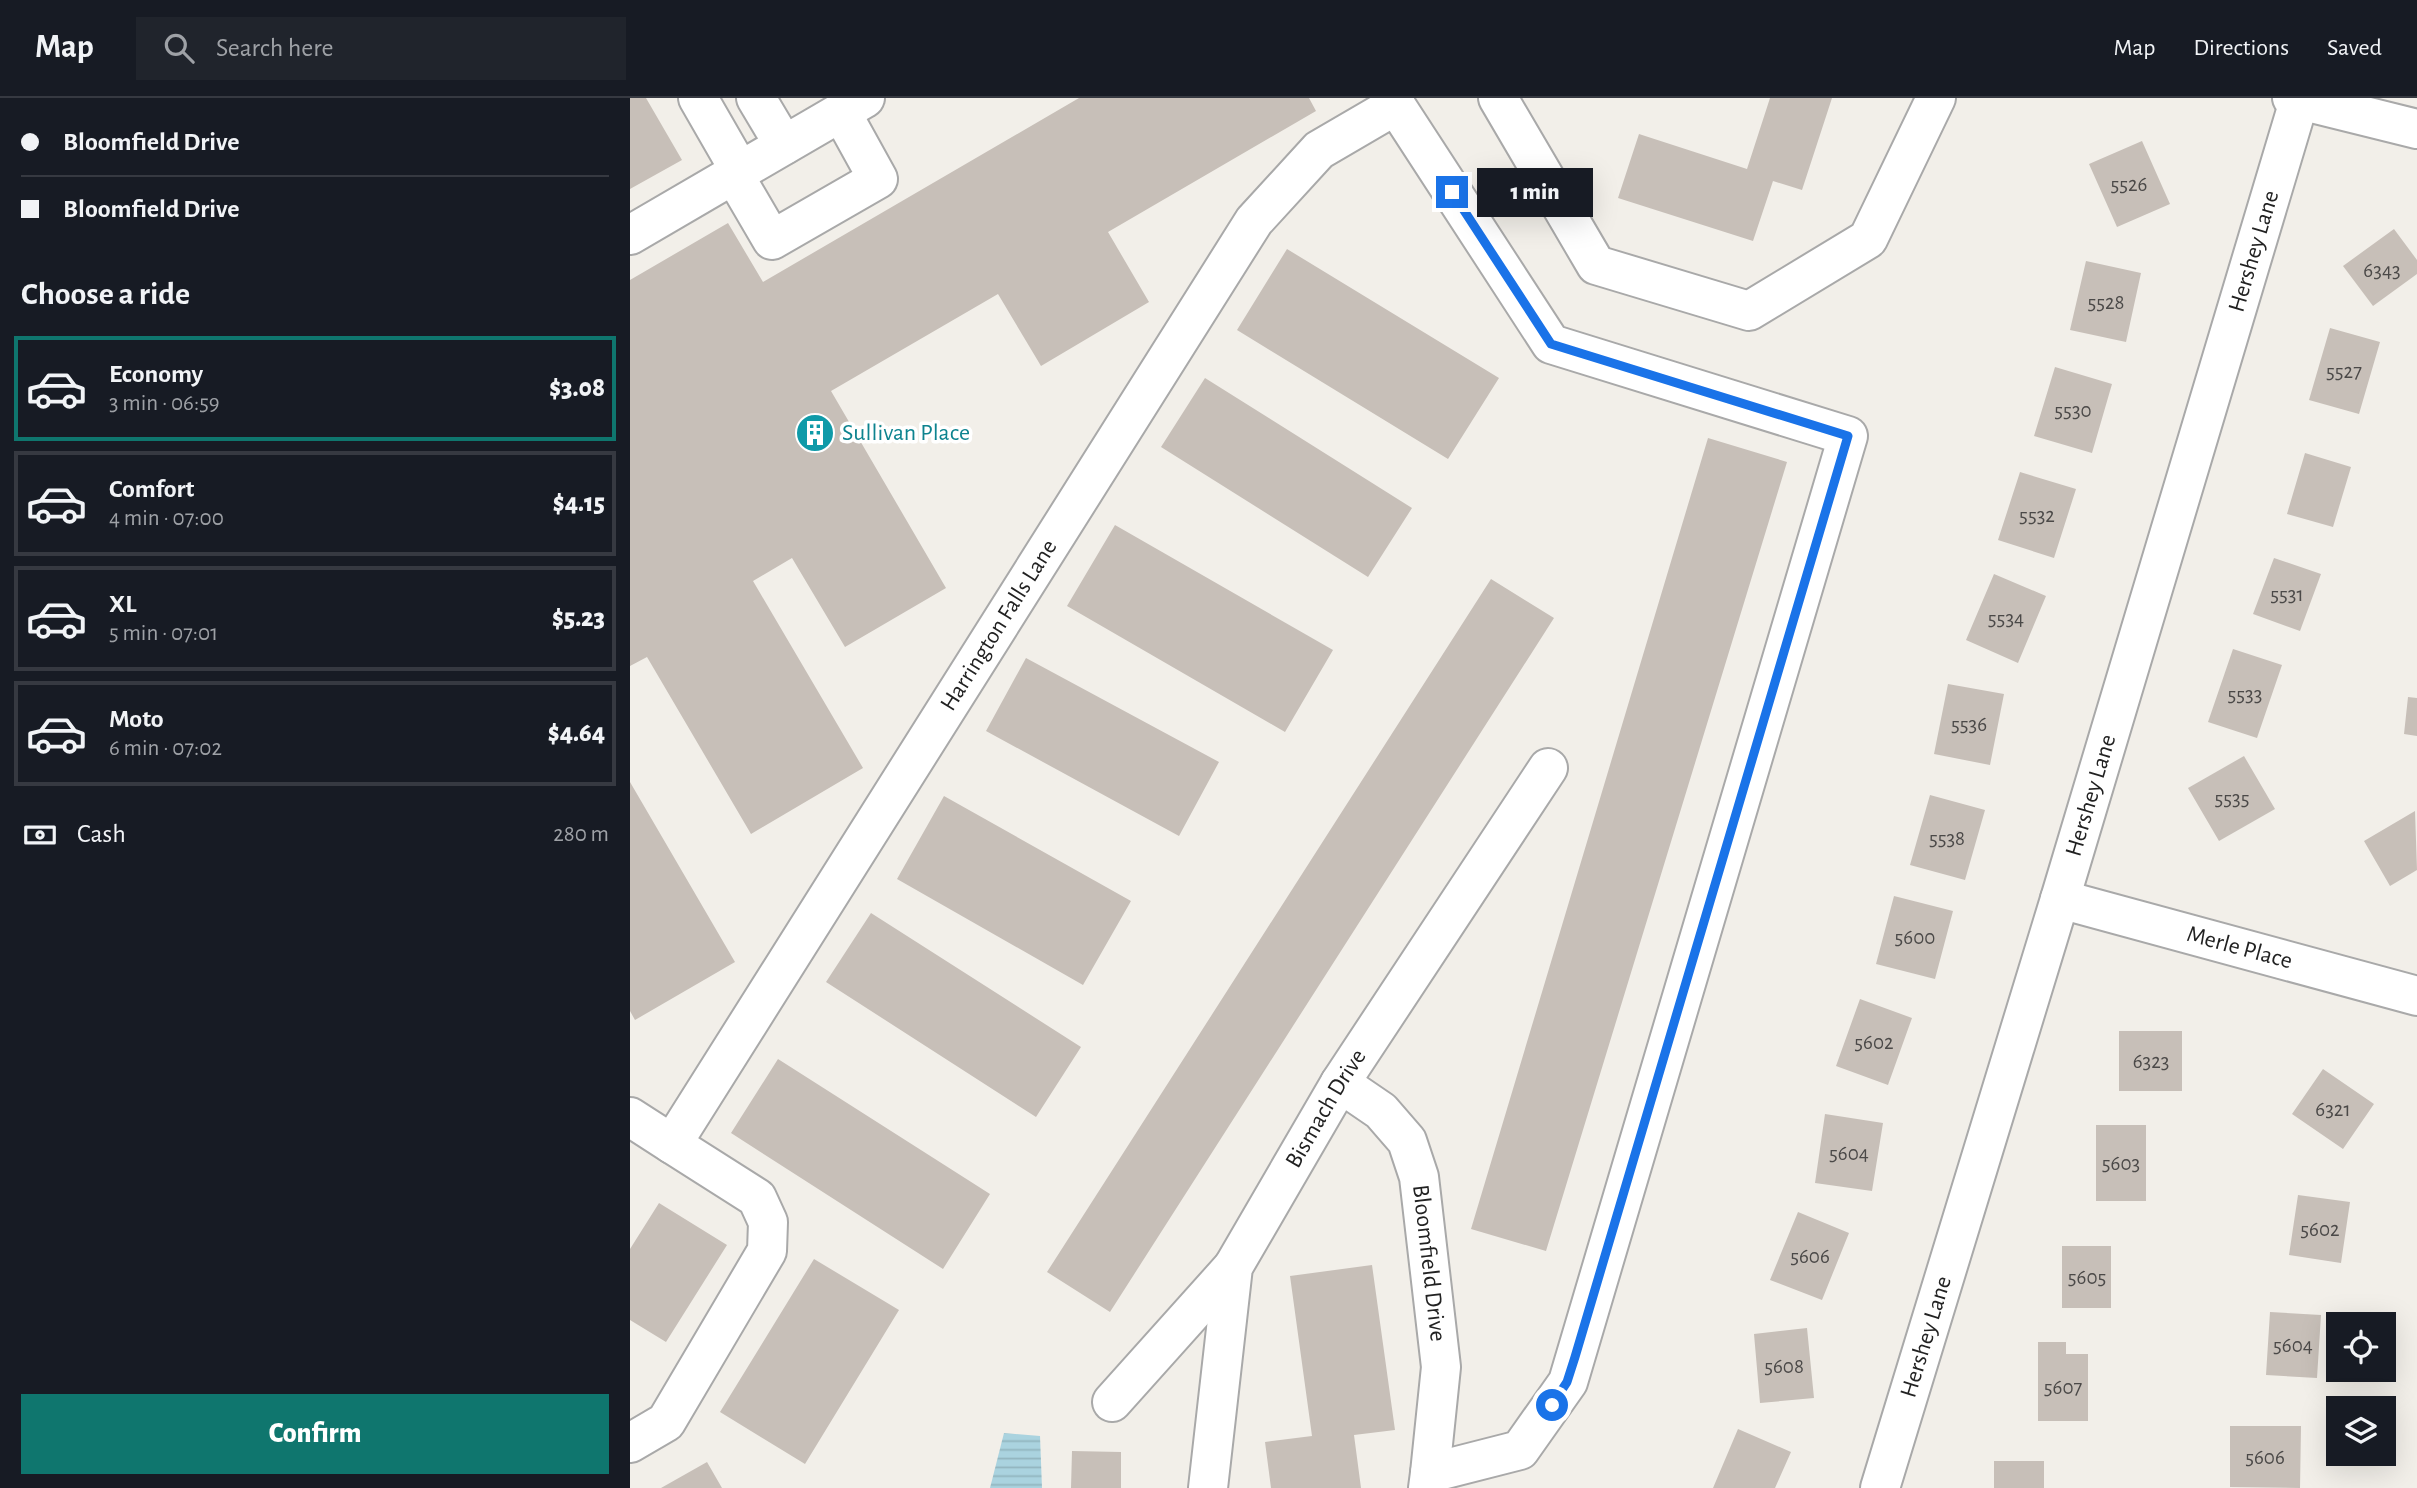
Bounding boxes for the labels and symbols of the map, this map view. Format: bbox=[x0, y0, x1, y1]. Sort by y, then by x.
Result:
callout: 1 min bbox=[1476, 168, 1592, 217]
house number: 5526 bbox=[2111, 174, 2147, 195]
route end bbox=[1436, 176, 1468, 208]
street label: Hershey Lane bbox=[2224, 188, 2284, 315]
house number: 6343 bbox=[2363, 260, 2401, 281]
house number: 5528 bbox=[2087, 292, 2125, 313]
house number: 5527 bbox=[2326, 361, 2362, 382]
house number: 5530 bbox=[2054, 400, 2092, 421]
building icon: Sullivan Place bbox=[794, 412, 836, 454]
place label: Sullivan Place bbox=[842, 421, 970, 445]
house number: 5532 bbox=[2019, 505, 2055, 526]
street label: Harrington Falls Lane bbox=[936, 536, 1062, 715]
house number: 5531 bbox=[2270, 584, 2304, 605]
house number: 5534 bbox=[1988, 608, 2024, 629]
house number: 5533 bbox=[2228, 684, 2262, 705]
house number: 5536 bbox=[1951, 714, 1987, 735]
street label: Hershey Lane bbox=[2061, 732, 2121, 859]
house number: 5535 bbox=[2215, 788, 2250, 809]
house number: 5538 bbox=[1929, 828, 1965, 849]
street label: Merle Place bbox=[2184, 922, 2295, 974]
house number: 5600 bbox=[1895, 927, 1935, 948]
house number: 5602 bbox=[1854, 1032, 1894, 1053]
street label: Bismach Drive bbox=[1281, 1045, 1371, 1172]
house number: 6323 bbox=[2133, 1051, 2169, 1072]
house number: 6321 bbox=[2315, 1099, 2351, 1120]
house number: 5604 bbox=[1829, 1143, 1869, 1164]
house number: 5603 bbox=[2102, 1153, 2140, 1174]
street label: Bloomfield Drive bbox=[1408, 1183, 1450, 1343]
house number: 5602 bbox=[2300, 1219, 2340, 1240]
house number: 5606 bbox=[1790, 1246, 1830, 1267]
house number: 5605 bbox=[2068, 1267, 2106, 1288]
street label: Hershey Lane bbox=[1896, 1273, 1956, 1401]
house number: 5604 bbox=[2273, 1335, 2313, 1356]
house number: 5608 bbox=[1764, 1356, 1804, 1377]
house number: 5607 bbox=[2044, 1377, 2082, 1398]
route start bbox=[1536, 1389, 1568, 1421]
house number: 5606 bbox=[2245, 1447, 2285, 1468]

